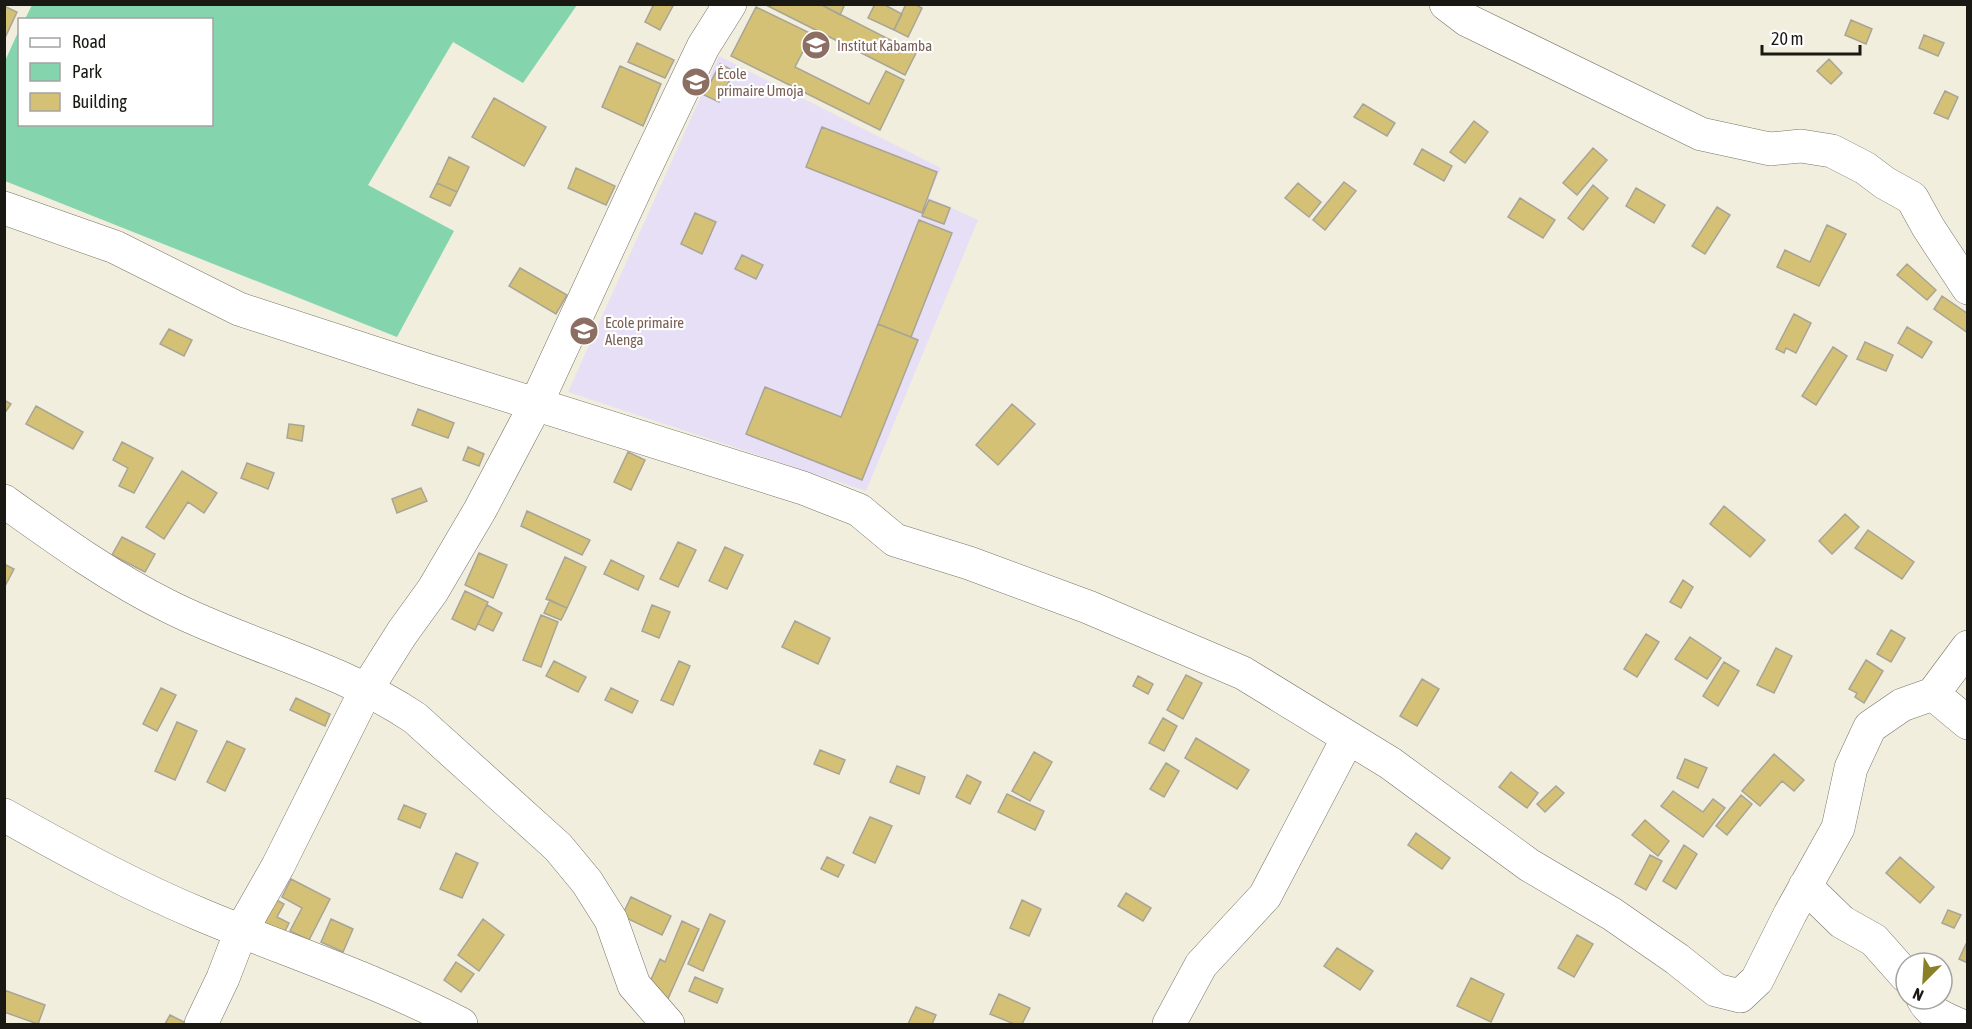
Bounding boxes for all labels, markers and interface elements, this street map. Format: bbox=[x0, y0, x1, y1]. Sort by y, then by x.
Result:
legend bbox=[18, 18, 213, 126]
scale bar bbox=[1762, 18, 1860, 56]
text: 20 m bbox=[1771, 28, 1803, 49]
school or university icon: Institut Kabamba bbox=[800, 29, 832, 61]
text: Road bbox=[72, 31, 106, 52]
place label: Institut Kabamba bbox=[837, 37, 932, 54]
text: Park bbox=[72, 61, 102, 82]
place label: École primaire Umoja bbox=[717, 65, 804, 99]
school or university icon: École primaire Umoja bbox=[680, 66, 712, 98]
text: Building bbox=[72, 91, 127, 112]
place label: Ecole primaire Alenga bbox=[605, 314, 684, 348]
school or university icon: Ecole primaire Alenga bbox=[568, 315, 600, 347]
north arrow bbox=[1894, 951, 1954, 1011]
text: N bbox=[1910, 985, 1926, 1005]

